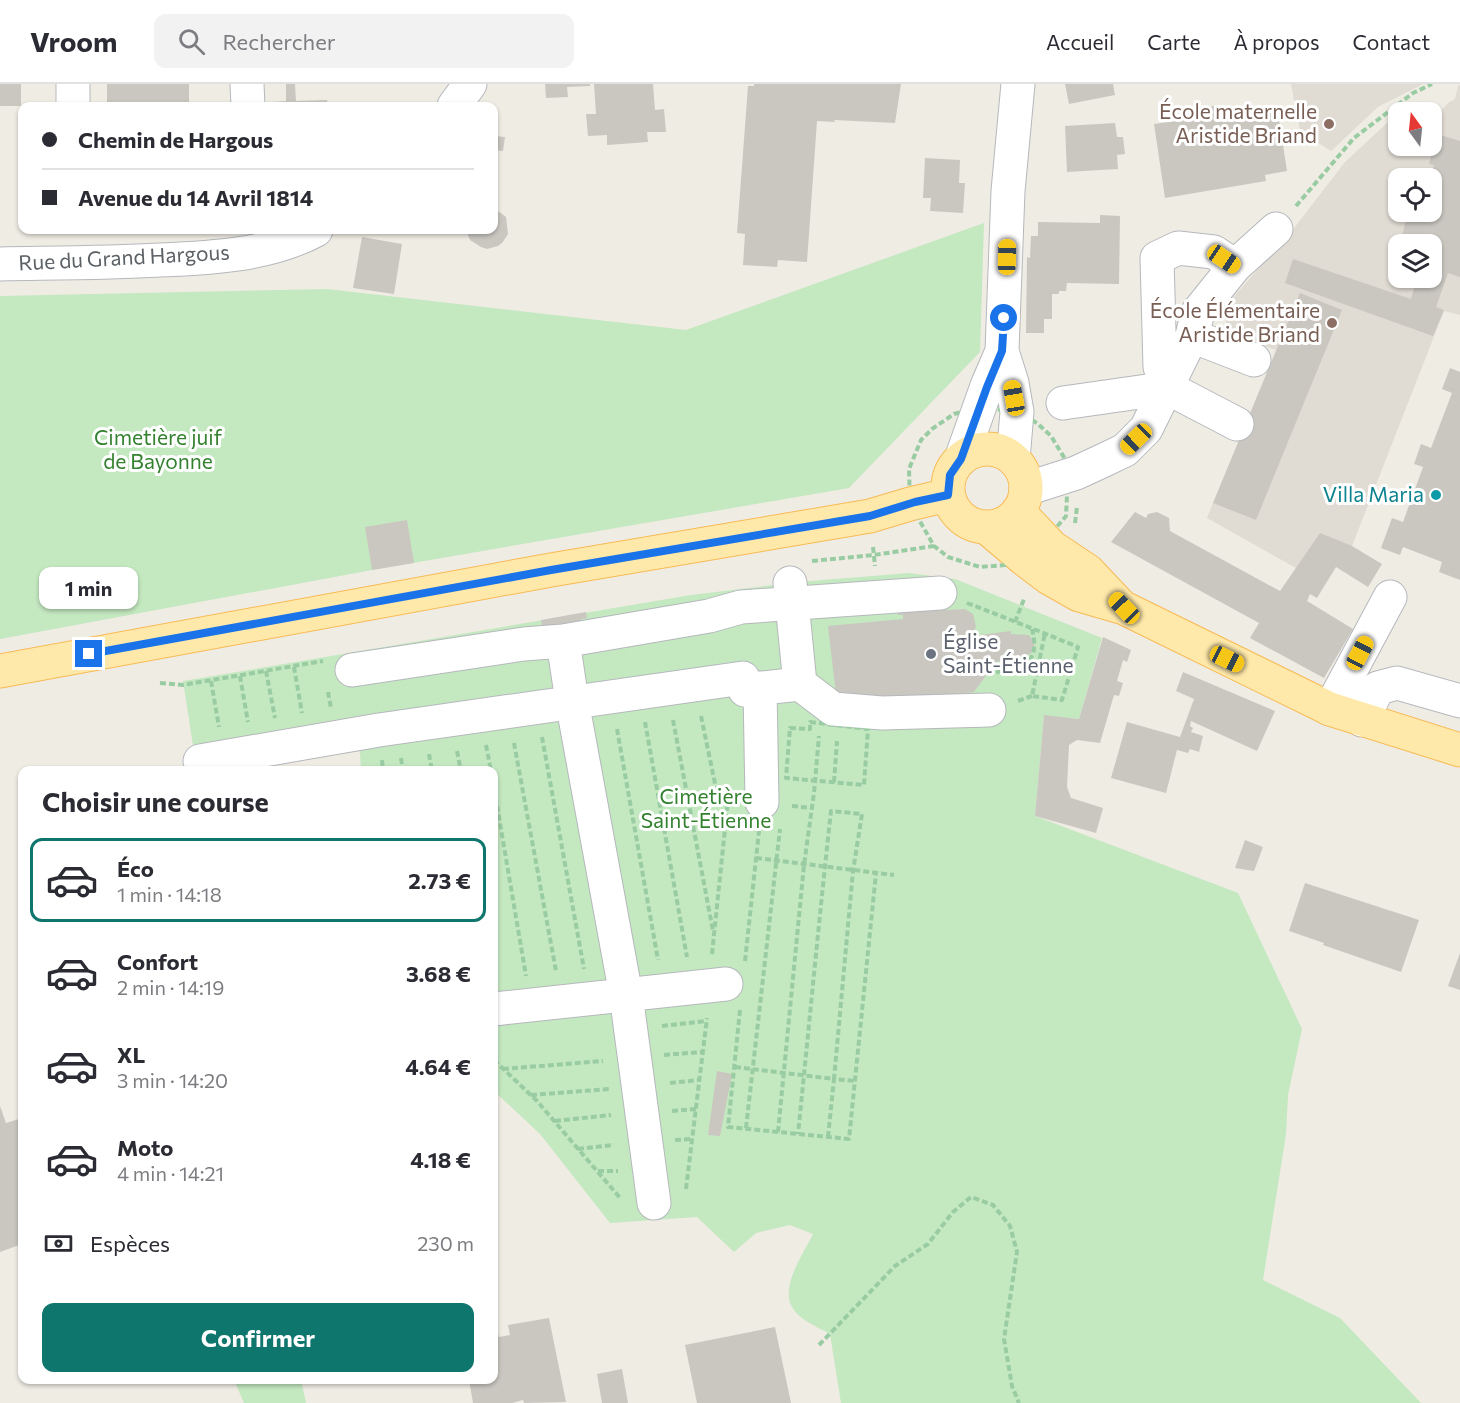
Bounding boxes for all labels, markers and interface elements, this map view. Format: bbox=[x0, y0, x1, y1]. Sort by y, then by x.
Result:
search box bbox=[154, 14, 574, 68]
text: Vroom bbox=[30, 24, 118, 58]
icon: search bbox=[175, 25, 208, 58]
text: Rechercher bbox=[223, 28, 336, 55]
text: Accueil bbox=[1046, 29, 1114, 54]
text: Carte bbox=[1147, 29, 1201, 54]
text: À propos bbox=[1234, 29, 1319, 54]
text: Contact bbox=[1352, 29, 1430, 54]
place label: École maternelle Aristide Briand bbox=[1159, 98, 1317, 147]
north arrow bbox=[1388, 102, 1442, 156]
map controls bbox=[1388, 102, 1442, 288]
marker: École maternelle Aristide Briand bbox=[1322, 117, 1336, 131]
text: Chemin de Hargous bbox=[78, 126, 273, 153]
button: locate bbox=[1388, 168, 1442, 222]
text: Avenue du 14 Avril 1814 bbox=[78, 184, 313, 211]
button: layers bbox=[1388, 234, 1442, 288]
street label: Rue du Grand Hargous bbox=[18, 238, 230, 275]
car bbox=[998, 239, 1016, 275]
car bbox=[1204, 241, 1244, 277]
place label: École Élémentaire Aristide Briand bbox=[1150, 297, 1320, 346]
route start bbox=[990, 304, 1017, 331]
marker: École Élémentaire Aristide Briand bbox=[1325, 316, 1339, 330]
car bbox=[1002, 379, 1026, 417]
car bbox=[1117, 420, 1155, 458]
park label: Cimetière juif de Bayonne bbox=[94, 424, 223, 473]
place label: Villa Maria bbox=[1323, 481, 1424, 506]
marker: Villa Maria bbox=[1429, 488, 1443, 502]
callout: 1 min bbox=[40, 567, 138, 609]
text: 1 min bbox=[65, 576, 112, 600]
car bbox=[1105, 589, 1143, 627]
place label: Église Saint-Étienne bbox=[943, 628, 1074, 677]
car bbox=[1344, 633, 1376, 673]
route end bbox=[75, 640, 102, 667]
car bbox=[1207, 643, 1247, 675]
marker: Église Saint-Étienne bbox=[924, 647, 938, 661]
park label: Cimetière Saint-Étienne bbox=[641, 783, 771, 832]
text: Choisir une course bbox=[42, 785, 269, 818]
icon: car bbox=[45, 853, 99, 907]
text: Éco bbox=[117, 855, 154, 882]
text: 2.73 € bbox=[408, 867, 471, 894]
text: 1 min · 14:18 bbox=[117, 882, 222, 906]
icon: car bbox=[45, 946, 99, 1000]
text: Confort bbox=[117, 948, 198, 975]
text: 3.68 € bbox=[406, 960, 471, 987]
text: 2 min · 14:19 bbox=[117, 975, 224, 999]
icon: car bbox=[45, 1039, 99, 1093]
text: XL bbox=[117, 1041, 145, 1068]
text: 4.64 € bbox=[405, 1053, 471, 1080]
text: 3 min · 14:20 bbox=[117, 1068, 228, 1092]
icon: car bbox=[45, 1132, 99, 1186]
text: Moto bbox=[117, 1134, 173, 1161]
text: 4.18 € bbox=[410, 1146, 471, 1173]
text: 4 min · 14:21 bbox=[117, 1161, 224, 1185]
icon: cash bbox=[42, 1227, 75, 1260]
text: Espèces bbox=[90, 1230, 170, 1257]
text: 230 m bbox=[417, 1231, 474, 1255]
button: Confirmer bbox=[42, 1303, 474, 1372]

